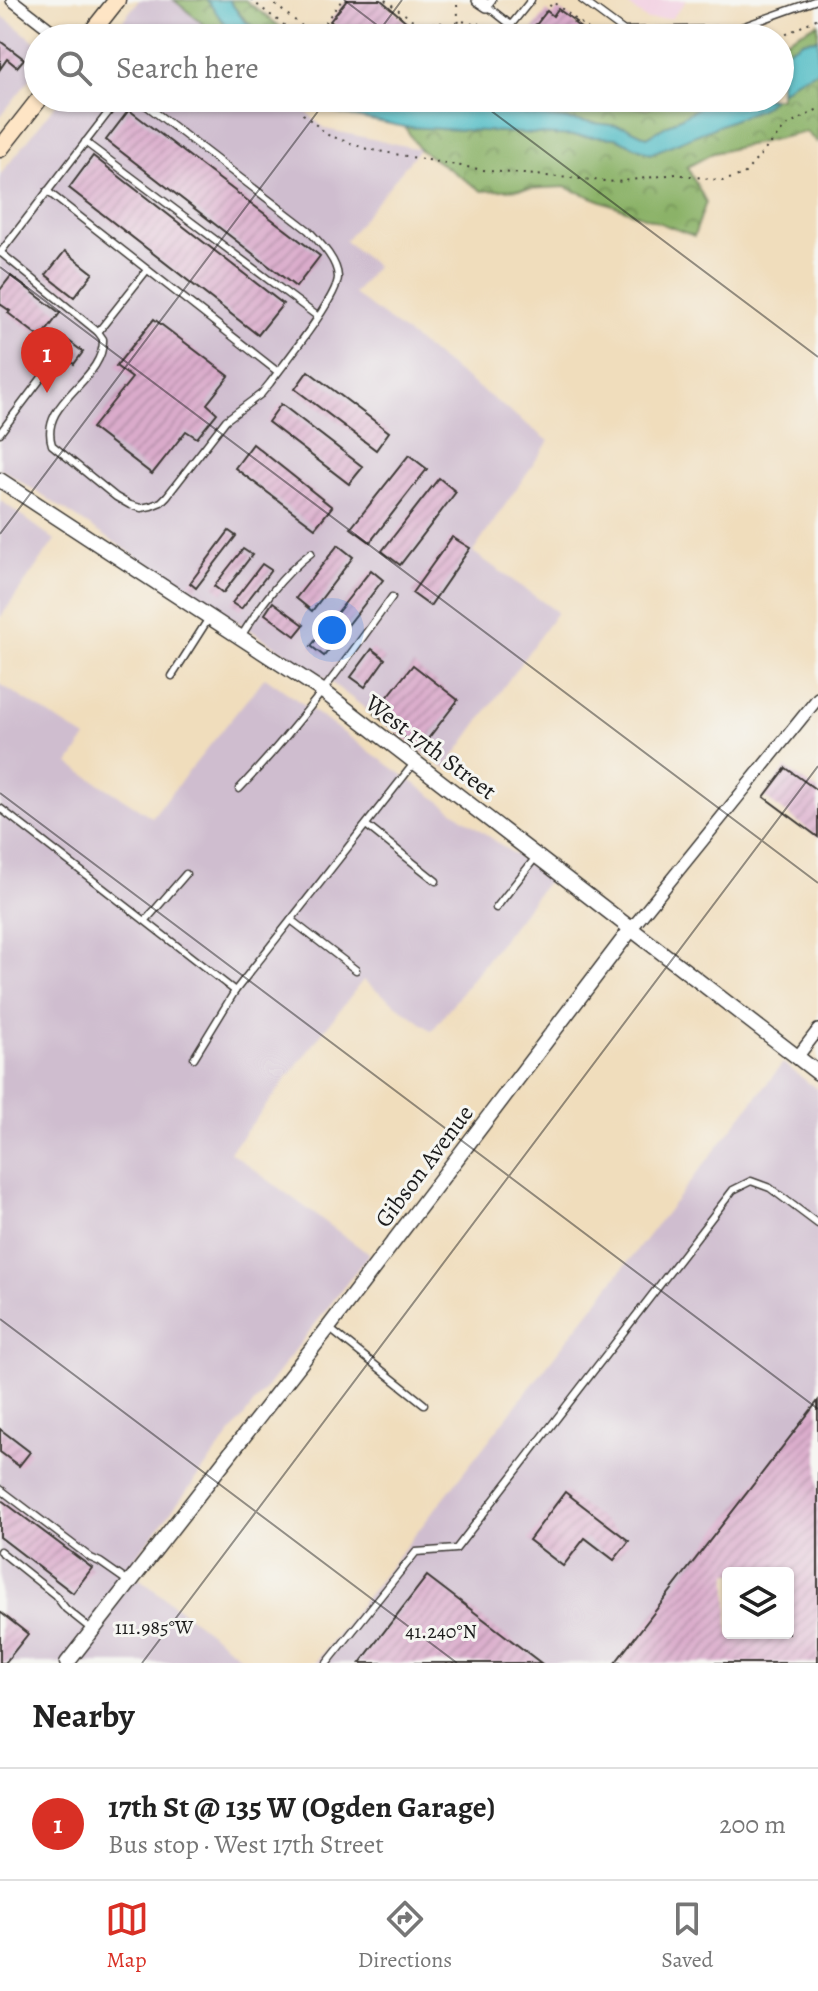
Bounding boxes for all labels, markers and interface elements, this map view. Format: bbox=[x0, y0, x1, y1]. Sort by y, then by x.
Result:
search box bbox=[24, 24, 794, 112]
icon: search bbox=[52, 46, 96, 90]
text: Search here bbox=[116, 48, 259, 88]
pin: 1 bbox=[21, 327, 73, 393]
your location bbox=[312, 610, 352, 650]
street label: West 17th Street bbox=[358, 687, 503, 807]
street label: Gibson Avenue bbox=[367, 1098, 481, 1234]
map controls bbox=[722, 1567, 794, 1639]
button: layers bbox=[722, 1567, 794, 1639]
text: 111.985°W bbox=[115, 1614, 194, 1641]
text: 41.240°N bbox=[405, 1618, 477, 1645]
text: Nearby bbox=[32, 1692, 135, 1739]
text: 17th St @ 135 W (Ogden Garage) bbox=[108, 1787, 495, 1827]
text: 1 bbox=[53, 1807, 63, 1842]
text: 200 m bbox=[719, 1807, 786, 1842]
text: Bus stop · West 17th Street bbox=[108, 1827, 384, 1862]
tab: Map bbox=[105, 1897, 149, 1975]
tab: Directions bbox=[358, 1897, 452, 1975]
tab: Saved bbox=[661, 1897, 713, 1975]

